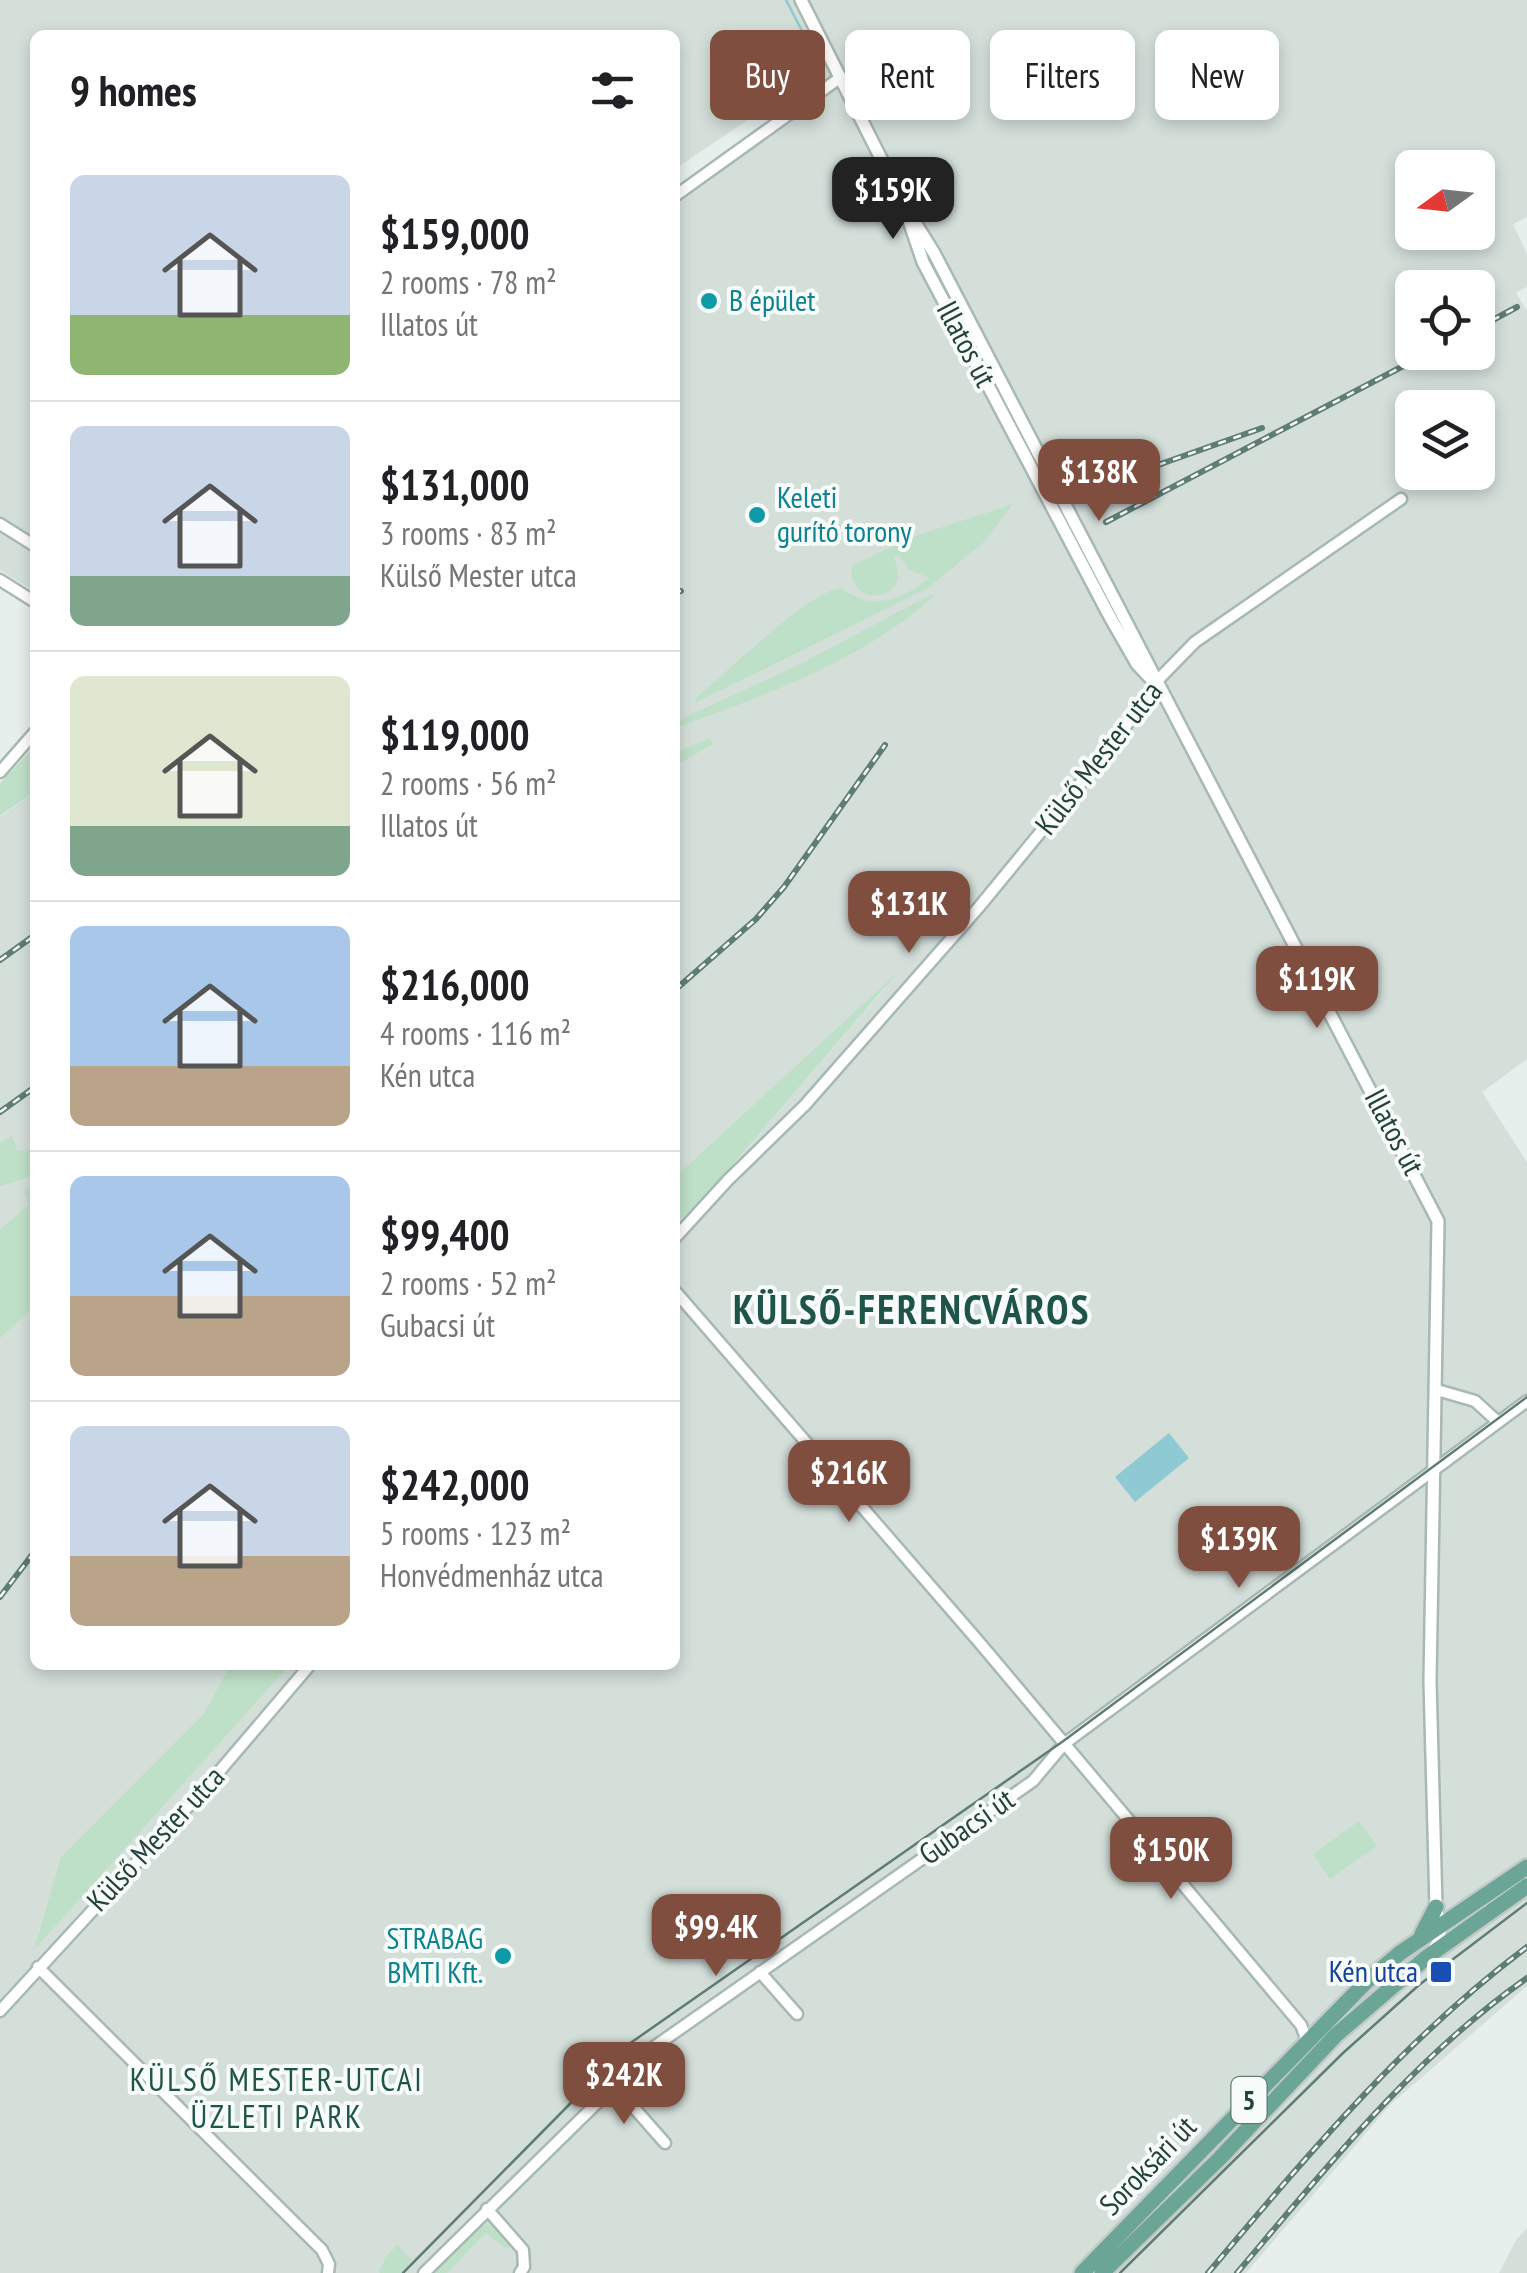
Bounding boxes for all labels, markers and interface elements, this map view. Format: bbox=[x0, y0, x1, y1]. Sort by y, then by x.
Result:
chip: Buy bbox=[710, 30, 825, 120]
chip: Rent bbox=[845, 30, 970, 120]
chip: Filters bbox=[990, 30, 1135, 120]
chip: New bbox=[1155, 30, 1279, 120]
text: 9 homes bbox=[70, 63, 197, 118]
icon: filters bbox=[585, 63, 640, 118]
north arrow bbox=[1395, 150, 1495, 250]
map controls bbox=[1395, 150, 1495, 490]
pin: $159K bbox=[823, 157, 963, 242]
text: $159K bbox=[854, 168, 932, 210]
text: $159,000 bbox=[380, 206, 530, 261]
icon: home bbox=[150, 215, 270, 335]
text: 2 rooms · 78 m² bbox=[380, 261, 557, 303]
button: locate bbox=[1395, 270, 1495, 370]
place label: B épület bbox=[729, 280, 816, 319]
marker: B épület bbox=[698, 290, 720, 312]
street label: Illatos út bbox=[929, 294, 1006, 394]
text: Illatos út bbox=[380, 303, 478, 345]
button: layers bbox=[1395, 390, 1495, 490]
pin: $138K bbox=[1029, 439, 1169, 524]
text: $138K bbox=[1060, 450, 1138, 492]
text: $131,000 bbox=[380, 457, 530, 512]
icon: home bbox=[150, 466, 270, 586]
place label: Keleti gurító torony bbox=[777, 477, 912, 550]
marker: Keleti gurító torony bbox=[746, 504, 768, 526]
text: 3 rooms · 83 m² bbox=[380, 512, 557, 554]
text: Külső Mester utca bbox=[380, 554, 577, 596]
street label: Külső Mester utca bbox=[1026, 672, 1170, 842]
text: $119,000 bbox=[380, 707, 530, 762]
icon: home bbox=[150, 716, 270, 836]
text: 2 rooms · 56 m² bbox=[380, 762, 557, 804]
text: Illatos út bbox=[380, 804, 478, 846]
pin: $131K bbox=[839, 871, 979, 956]
text: $131K bbox=[870, 882, 948, 924]
pin: $119K bbox=[1247, 946, 1387, 1031]
text: $216,000 bbox=[380, 957, 530, 1012]
text: $119K bbox=[1278, 957, 1356, 999]
icon: home bbox=[150, 966, 270, 1086]
text: 4 rooms · 116 m² bbox=[380, 1012, 571, 1054]
text: Kén utca bbox=[380, 1054, 475, 1096]
street label: Illatos út bbox=[1357, 1082, 1434, 1182]
text: $99,400 bbox=[380, 1207, 510, 1262]
icon: home bbox=[150, 1216, 270, 1336]
text: 2 rooms · 52 m² bbox=[380, 1262, 557, 1304]
district label: KÜLSŐ-FERENCVÁROS bbox=[733, 1283, 1091, 1335]
text: Gubacsi út bbox=[380, 1304, 495, 1346]
pin: $216K bbox=[779, 1440, 919, 1525]
text: $216K bbox=[810, 1451, 888, 1493]
text: $242,000 bbox=[380, 1457, 530, 1512]
icon: home bbox=[150, 1466, 270, 1586]
pin: $139K bbox=[1169, 1506, 1309, 1591]
text: 5 rooms · 123 m² bbox=[380, 1512, 571, 1554]
text: $139K bbox=[1200, 1517, 1278, 1559]
text: Honvédmenház utca bbox=[380, 1554, 604, 1596]
street label: Külső Mester utca bbox=[78, 1757, 232, 1919]
street label: Gubacsi út bbox=[911, 1778, 1022, 1873]
pin: $150K bbox=[1101, 1817, 1241, 1902]
text: $150K bbox=[1132, 1828, 1210, 1870]
pin: $99.4K bbox=[635, 1894, 797, 1979]
text: $99.4K bbox=[674, 1905, 758, 1947]
place label: STRABAG BMTI Kft. bbox=[386, 1918, 483, 1991]
marker: STRABAG BMTI Kft. bbox=[492, 1945, 514, 1967]
place label: Kén utca bbox=[1329, 1951, 1418, 1990]
marker: Kén utca bbox=[1428, 1959, 1454, 1985]
pin: $242K bbox=[554, 2042, 694, 2127]
text: $242K bbox=[585, 2053, 663, 2095]
district label: KÜLSŐ MESTER-UTCAI ÜZLETI PARK bbox=[130, 2058, 424, 2137]
road number: 5 bbox=[1232, 2077, 1266, 2123]
street label: Soroksári út bbox=[1090, 2107, 1204, 2223]

